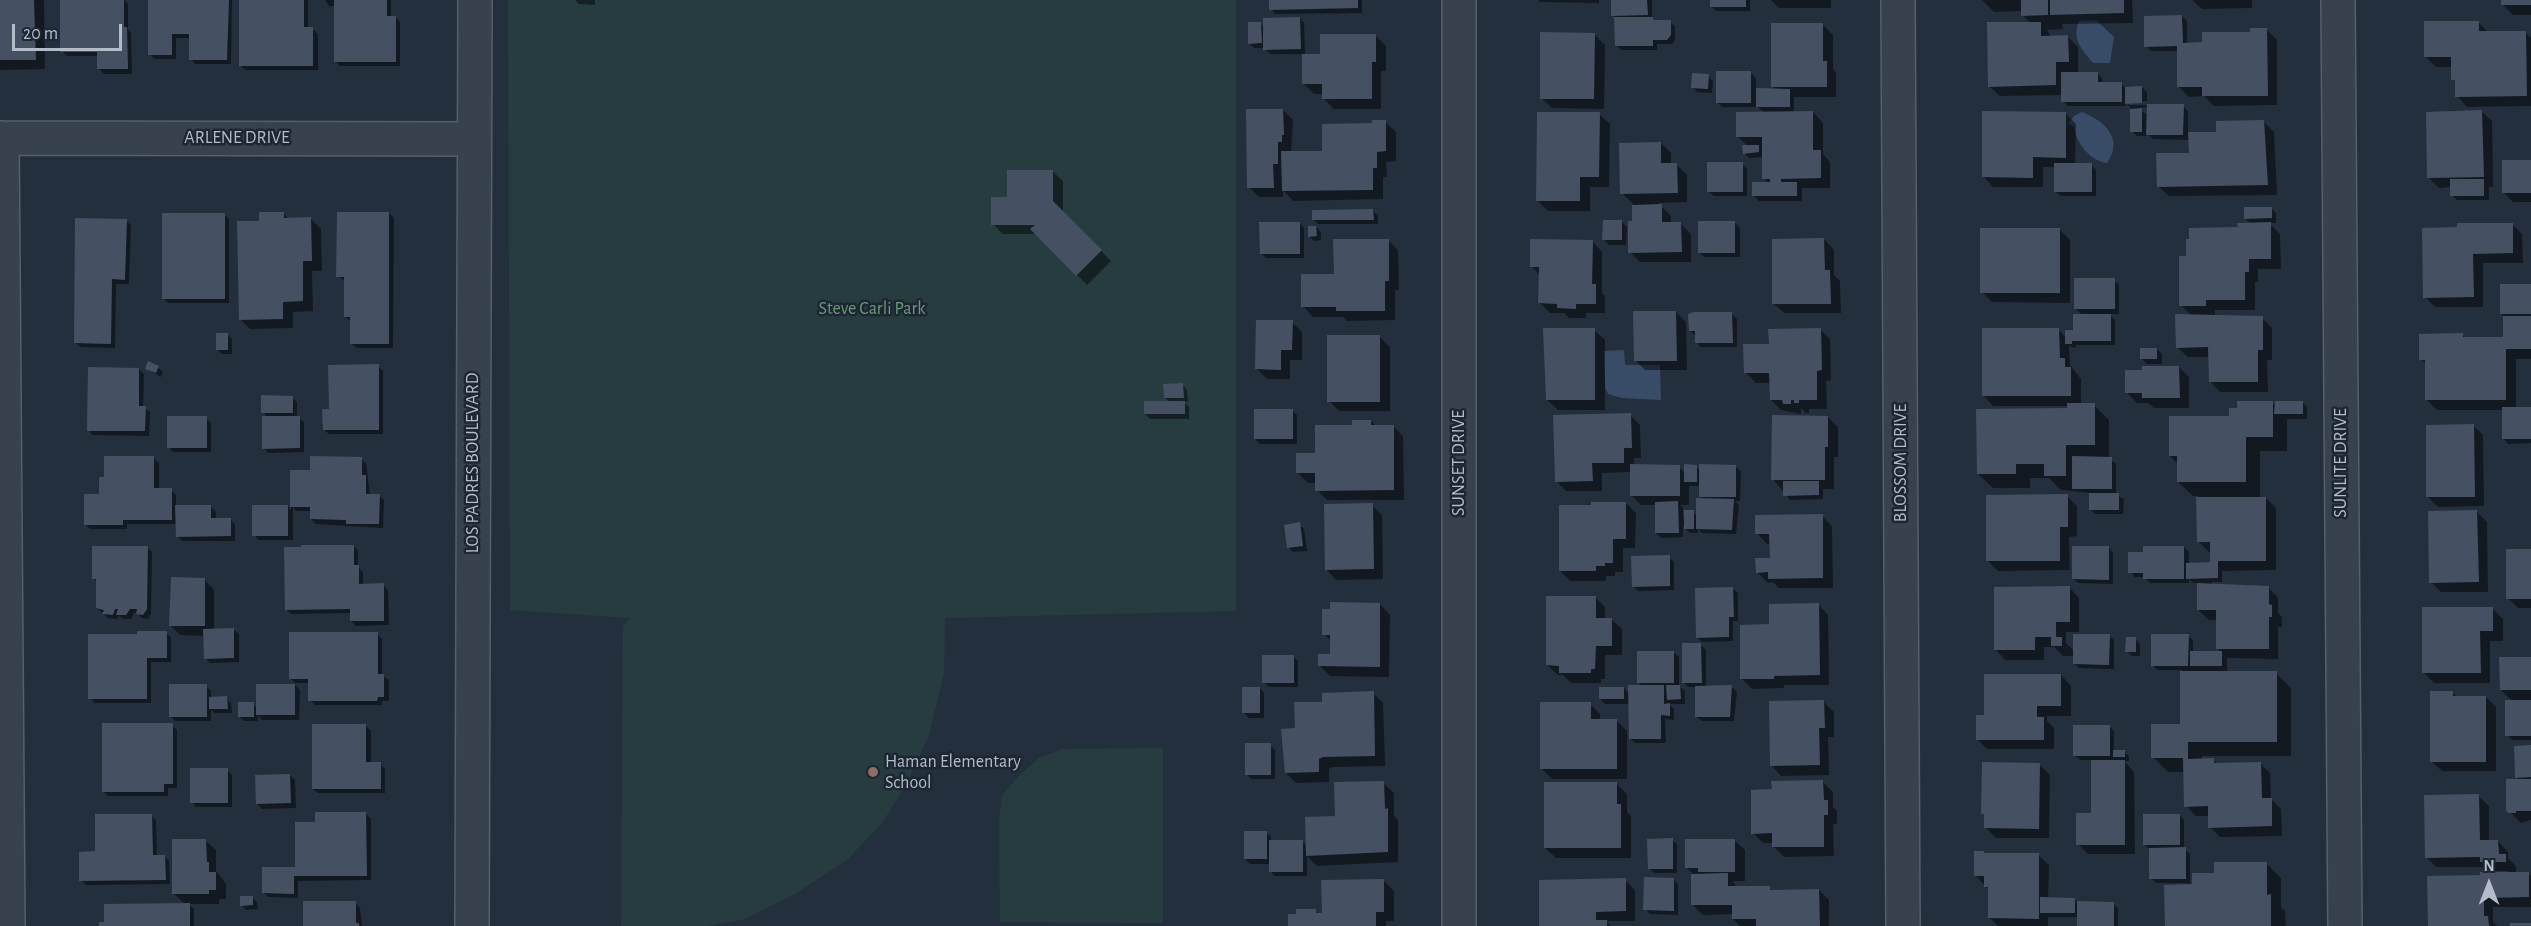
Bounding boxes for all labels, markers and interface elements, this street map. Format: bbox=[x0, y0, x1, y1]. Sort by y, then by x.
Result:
scale bar bbox=[15, 12, 124, 50]
text: 20 m bbox=[23, 25, 58, 43]
street label: ARLENE DRIVE bbox=[184, 127, 290, 149]
park label: Steve Carli Park bbox=[818, 298, 926, 320]
street label: LOS PADRES BOULEVARD bbox=[462, 373, 484, 553]
street label: BLOSSOM DRIVE bbox=[1890, 404, 1912, 522]
street label: SUNLITE DRIVE bbox=[2330, 408, 2352, 518]
street label: SUNSET DRIVE bbox=[1448, 410, 1470, 516]
place label: Haman Elementary School bbox=[885, 751, 1021, 794]
marker: Haman Elementary School bbox=[866, 765, 880, 779]
north arrow bbox=[2459, 854, 2519, 914]
text: N bbox=[2483, 858, 2495, 874]

